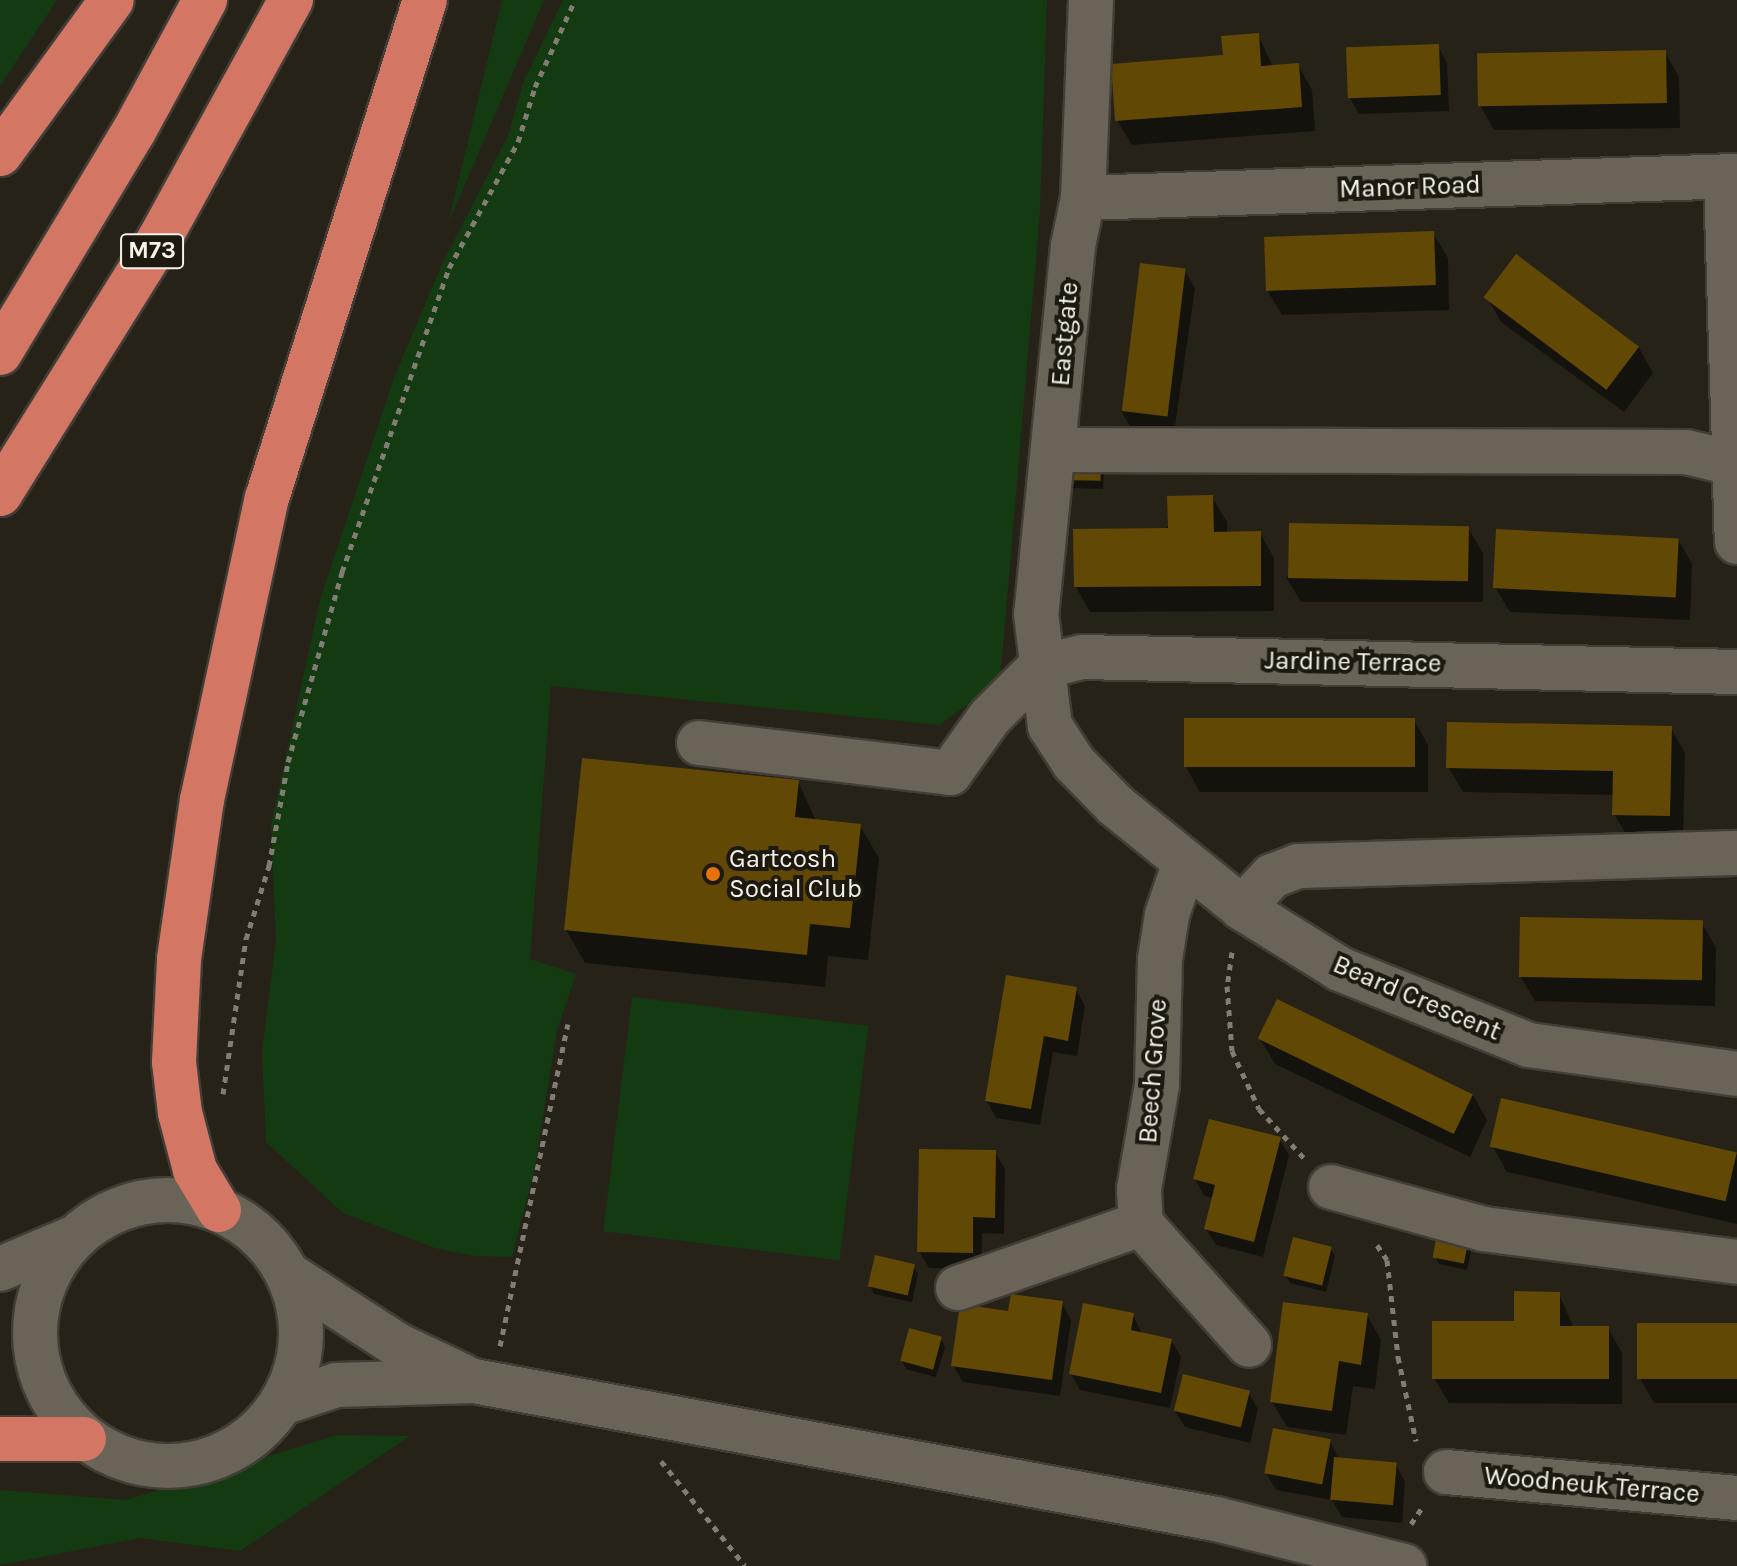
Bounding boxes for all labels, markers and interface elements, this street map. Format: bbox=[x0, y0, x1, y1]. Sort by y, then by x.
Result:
street label: Manor Road bbox=[1339, 169, 1481, 205]
road number: M73 bbox=[120, 231, 184, 271]
street label: Eastgate bbox=[1045, 281, 1085, 387]
street label: Jardine Terrace bbox=[1264, 645, 1442, 679]
place label: Gartcosh Social Club bbox=[729, 843, 862, 904]
marker: Gartcosh Social Club bbox=[704, 865, 722, 883]
street label: Beard Crescent bbox=[1328, 949, 1506, 1047]
street label: Beech Grove bbox=[1132, 998, 1174, 1144]
street label: Woodneuk Terrace bbox=[1483, 1460, 1701, 1510]

